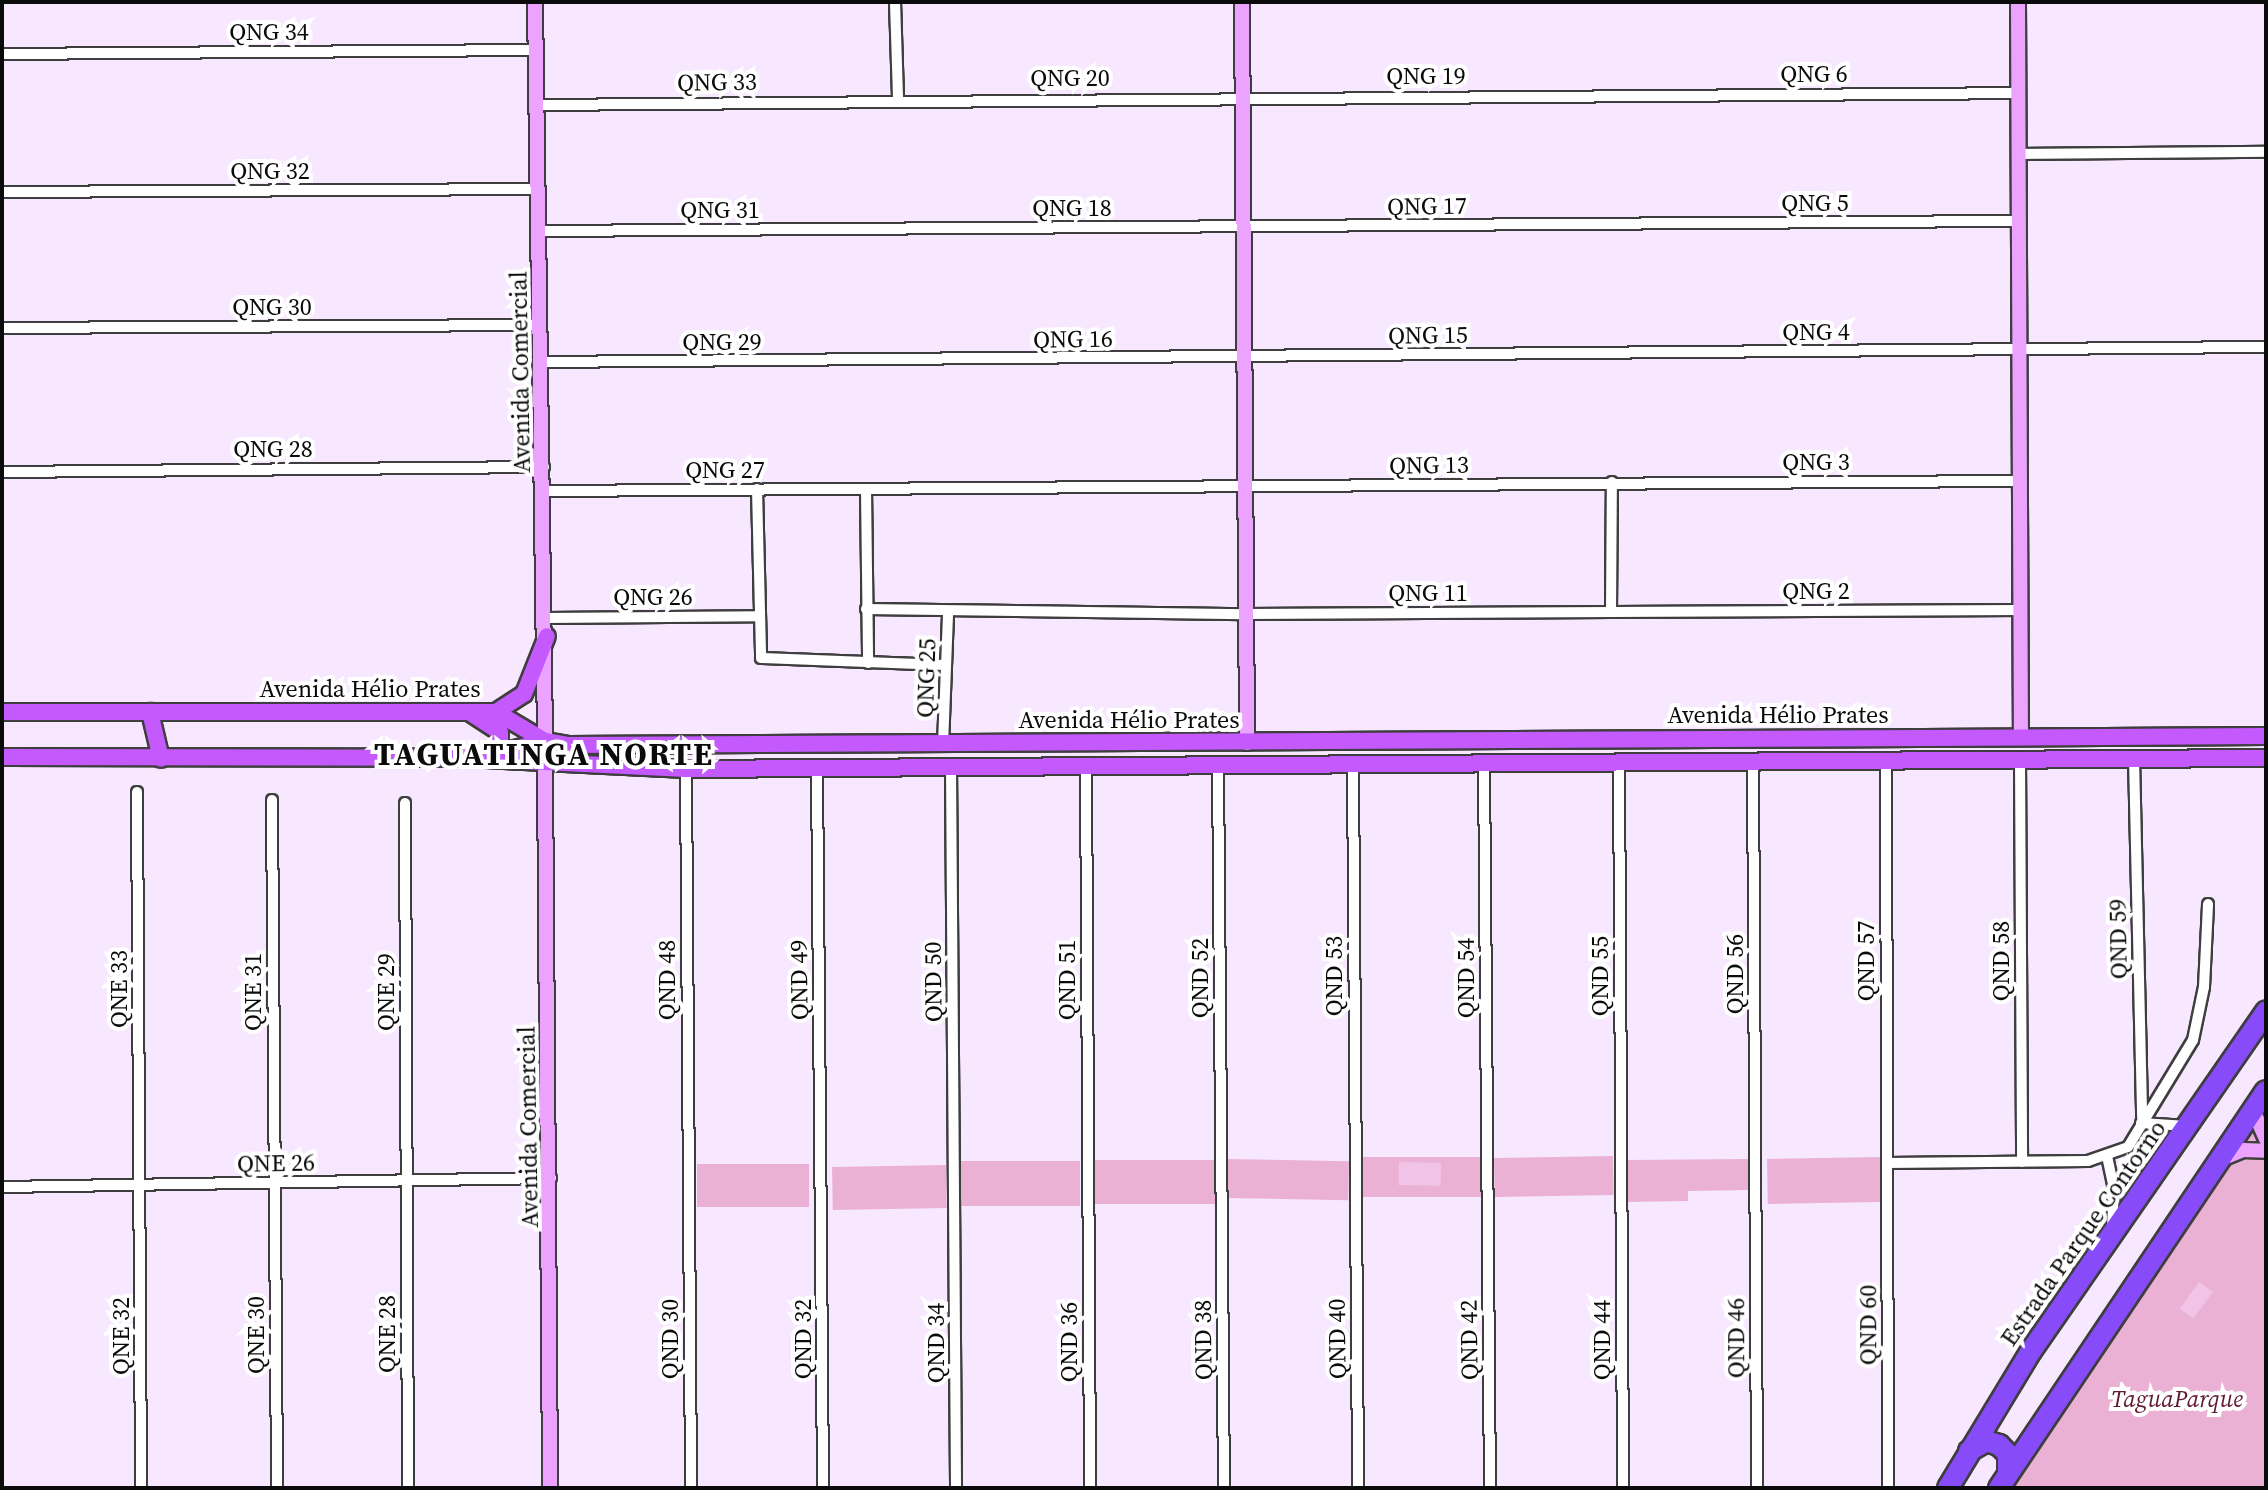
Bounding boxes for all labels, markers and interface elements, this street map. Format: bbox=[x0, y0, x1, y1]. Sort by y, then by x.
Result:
street label: QNG 34 bbox=[229, 18, 309, 46]
street label: QNG 6 bbox=[1780, 60, 1848, 88]
street label: QNG 19 bbox=[1386, 62, 1466, 90]
street label: QNG 20 bbox=[1030, 64, 1110, 92]
street label: QNG 33 bbox=[677, 67, 757, 97]
street label: QNG 32 bbox=[230, 157, 310, 185]
street label: QNG 5 bbox=[1781, 189, 1849, 217]
street label: QNG 17 bbox=[1387, 191, 1467, 221]
street label: QNG 18 bbox=[1032, 194, 1112, 222]
street label: QNG 31 bbox=[680, 196, 760, 224]
street label: Avenida Comercial bbox=[504, 271, 536, 473]
street label: QNG 30 bbox=[232, 293, 312, 321]
street label: QNG 4 bbox=[1782, 318, 1850, 346]
street label: QNG 15 bbox=[1388, 320, 1468, 350]
street label: QNG 16 bbox=[1033, 324, 1113, 354]
street label: QNG 29 bbox=[682, 328, 762, 356]
street label: QNG 28 bbox=[233, 435, 313, 463]
street label: QNG 3 bbox=[1782, 448, 1850, 476]
street label: QNG 13 bbox=[1389, 450, 1469, 480]
street label: QNG 27 bbox=[685, 456, 765, 484]
street label: QNG 2 bbox=[1782, 577, 1850, 605]
street label: QNG 11 bbox=[1388, 579, 1468, 607]
street label: QNG 26 bbox=[613, 583, 693, 611]
street label: QNG 25 bbox=[910, 638, 942, 718]
street label: Avenida Hélio Prates bbox=[259, 675, 481, 703]
street label: Avenida Hélio Prates bbox=[1667, 701, 1889, 729]
street label: Avenida Hélio Prates bbox=[1018, 706, 1240, 734]
district label: TAGUATINGA NORTE bbox=[374, 735, 714, 773]
street label: QND 59 bbox=[2103, 898, 2133, 980]
street label: QND 57 bbox=[1852, 921, 1880, 1001]
street label: QND 58 bbox=[1987, 921, 2015, 1001]
street label: QND 56 bbox=[1721, 934, 1749, 1014]
street label: QND 53 bbox=[1320, 936, 1348, 1016]
street label: QND 55 bbox=[1586, 936, 1614, 1016]
street label: QND 52 bbox=[1186, 938, 1214, 1018]
street label: QND 54 bbox=[1452, 938, 1480, 1018]
street label: QND 49 bbox=[784, 939, 814, 1021]
street label: QND 48 bbox=[653, 940, 681, 1020]
street label: QND 51 bbox=[1053, 940, 1081, 1020]
street label: QND 50 bbox=[918, 941, 948, 1023]
street label: QNE 33 bbox=[105, 950, 133, 1028]
street label: QNE 31 bbox=[239, 953, 267, 1031]
street label: QNE 29 bbox=[372, 953, 400, 1031]
street label: Avenida Comercial bbox=[512, 1026, 544, 1228]
street label: Estrada Parque Contorno bbox=[1994, 1115, 2172, 1351]
street label: QNE 26 bbox=[237, 1148, 315, 1178]
street label: QND 60 bbox=[1854, 1285, 1882, 1365]
street label: QNE 28 bbox=[373, 1295, 401, 1373]
street label: QNE 30 bbox=[242, 1296, 270, 1374]
street label: QNE 32 bbox=[107, 1297, 135, 1375]
street label: QND 40 bbox=[1322, 1298, 1352, 1380]
street label: QND 46 bbox=[1722, 1298, 1750, 1378]
street label: QND 30 bbox=[656, 1299, 684, 1379]
street label: QND 32 bbox=[789, 1299, 817, 1379]
street label: QND 38 bbox=[1188, 1299, 1218, 1381]
street label: QND 42 bbox=[1454, 1299, 1484, 1381]
street label: QND 44 bbox=[1588, 1300, 1616, 1380]
street label: QND 36 bbox=[1055, 1302, 1083, 1382]
street label: QND 34 bbox=[922, 1303, 950, 1383]
park label: TaguaParque bbox=[2111, 1385, 2243, 1413]

